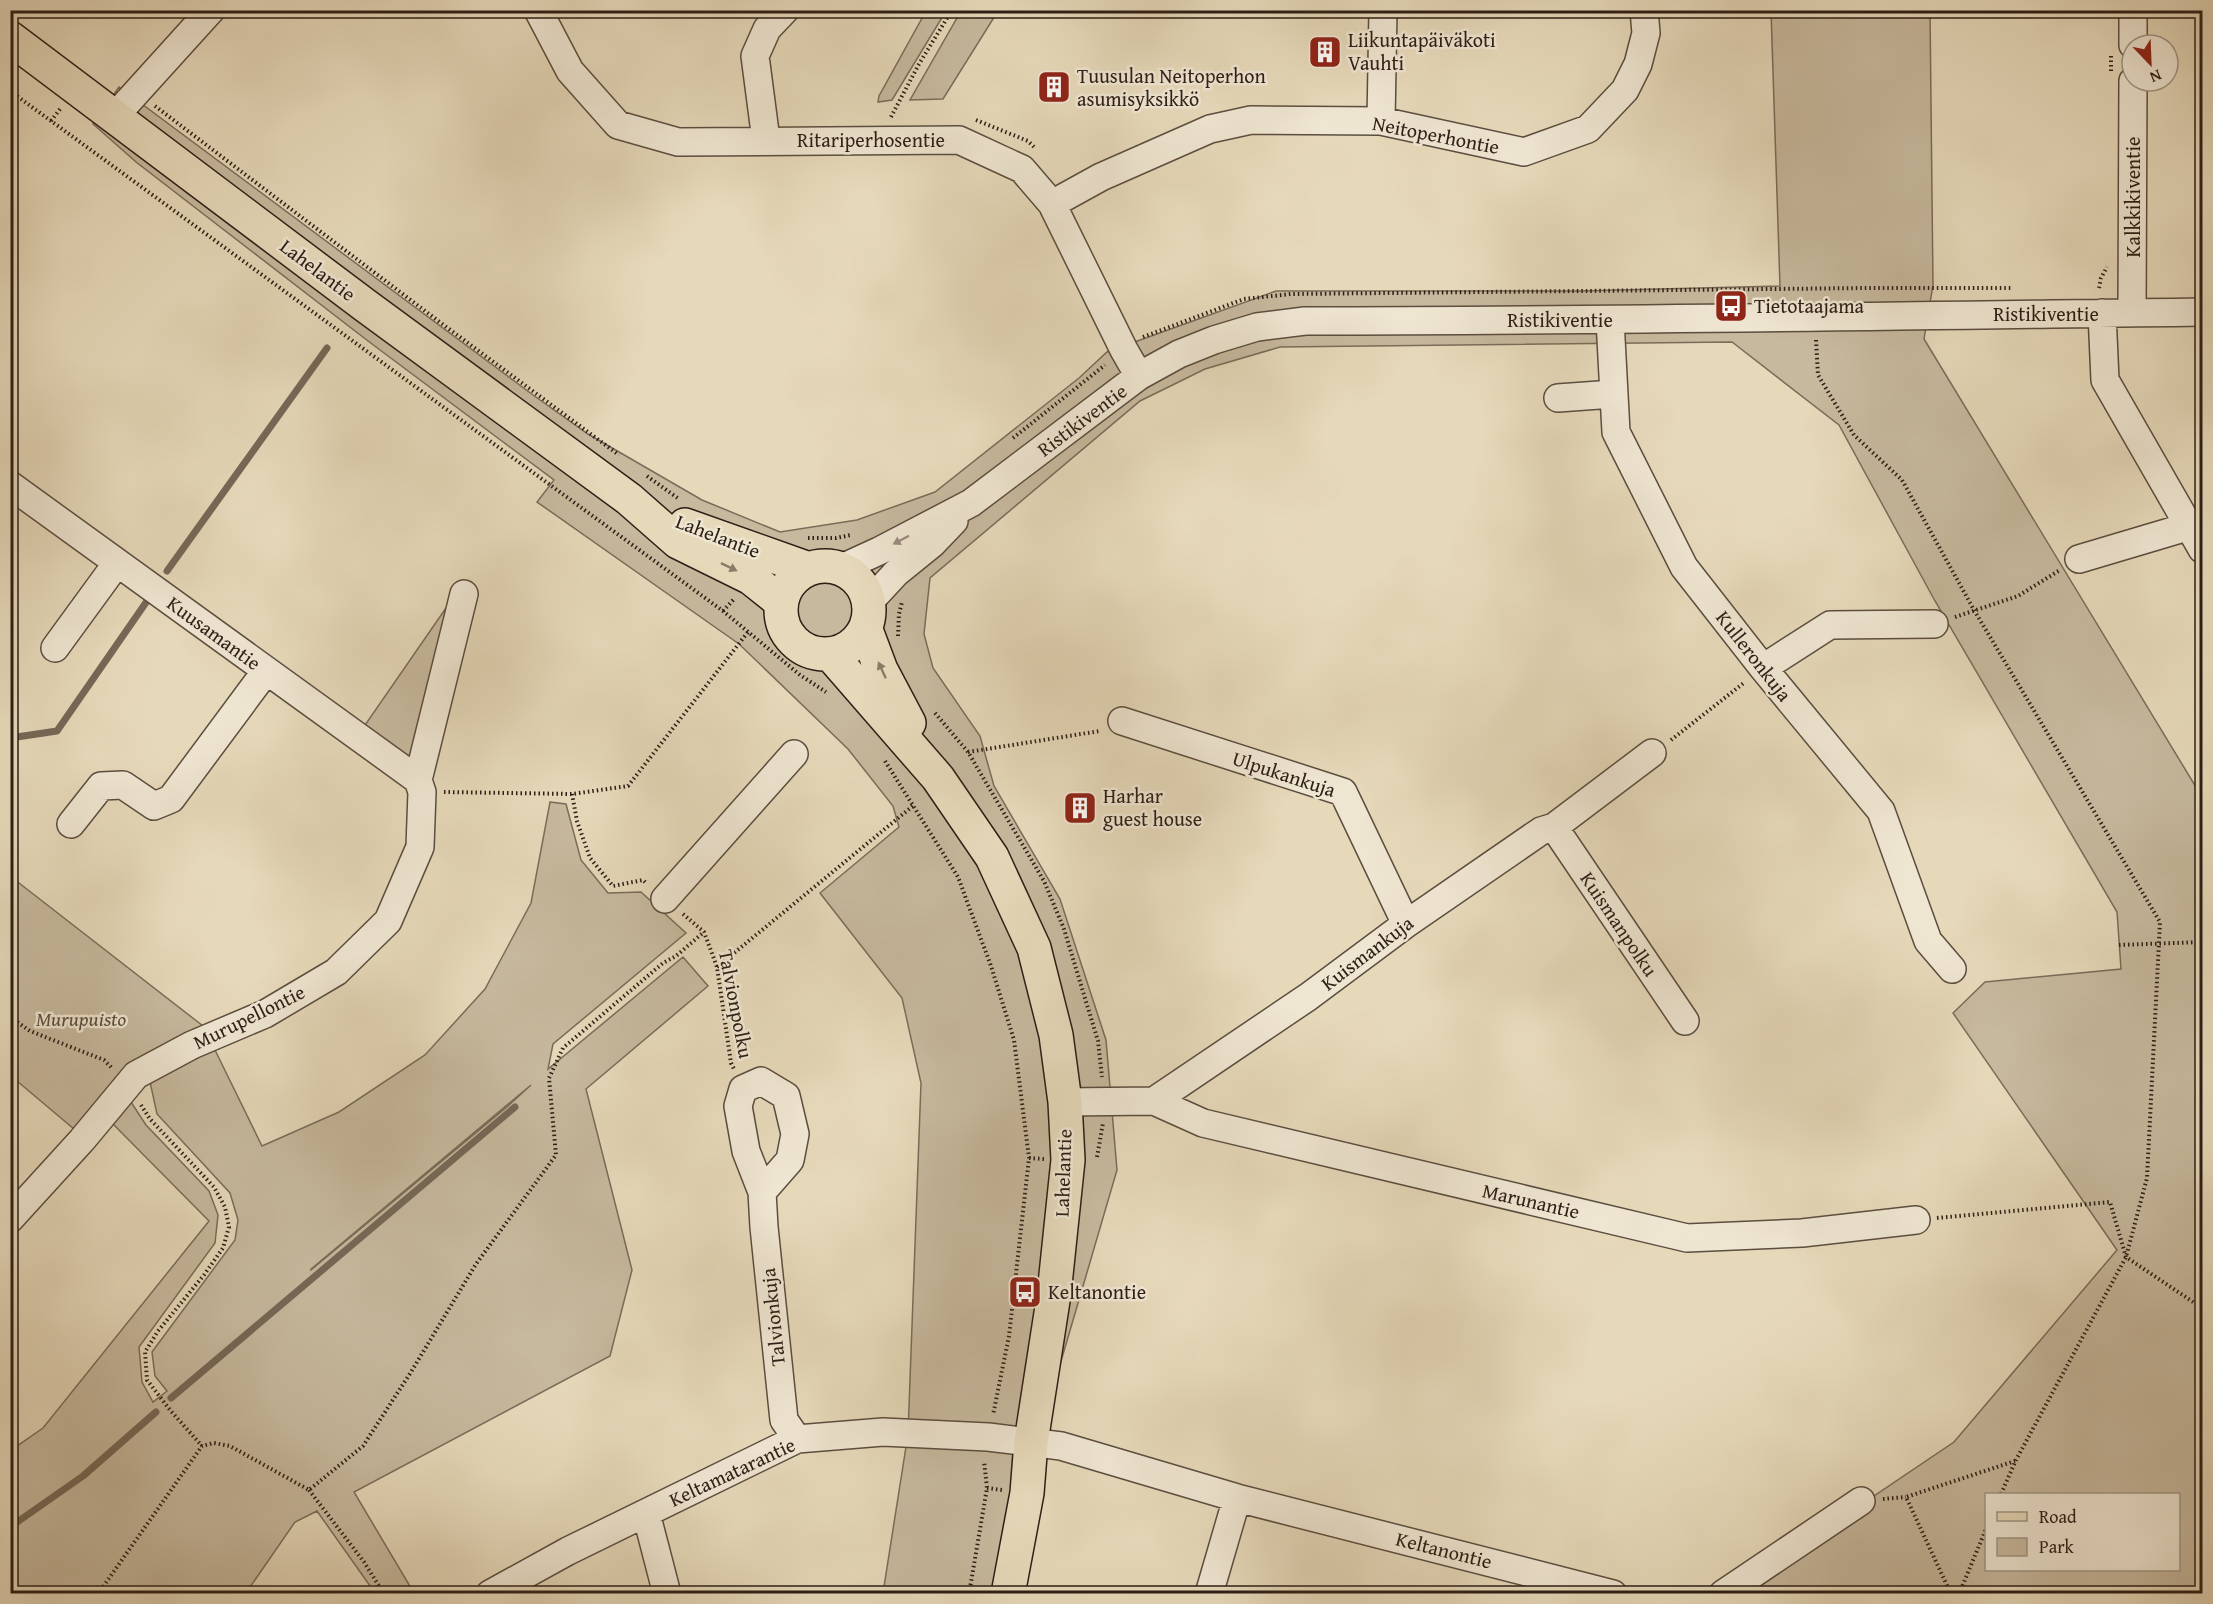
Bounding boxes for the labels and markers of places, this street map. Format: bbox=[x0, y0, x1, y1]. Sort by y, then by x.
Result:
place label: Liikuntapäiväkoti Vauhti bbox=[1348, 25, 1496, 77]
building icon: Liikuntapäiväkoti Vauhti bbox=[1307, 34, 1343, 70]
place label: Tuusulan Neitoperhon asumisyksikkö bbox=[1077, 61, 1266, 113]
building icon: Tuusulan Neitoperhon asumisyksikkö bbox=[1036, 69, 1072, 105]
bus stop icon: Tietotaajama bbox=[1713, 288, 1749, 324]
place label: Tietotaajama bbox=[1754, 291, 1865, 320]
place label: Harhar guest house bbox=[1103, 781, 1202, 833]
building icon: Harhar guest house bbox=[1062, 790, 1098, 826]
bus stop icon: Keltanontie bbox=[1007, 1274, 1043, 1310]
place label: Keltanontie bbox=[1048, 1277, 1146, 1306]

